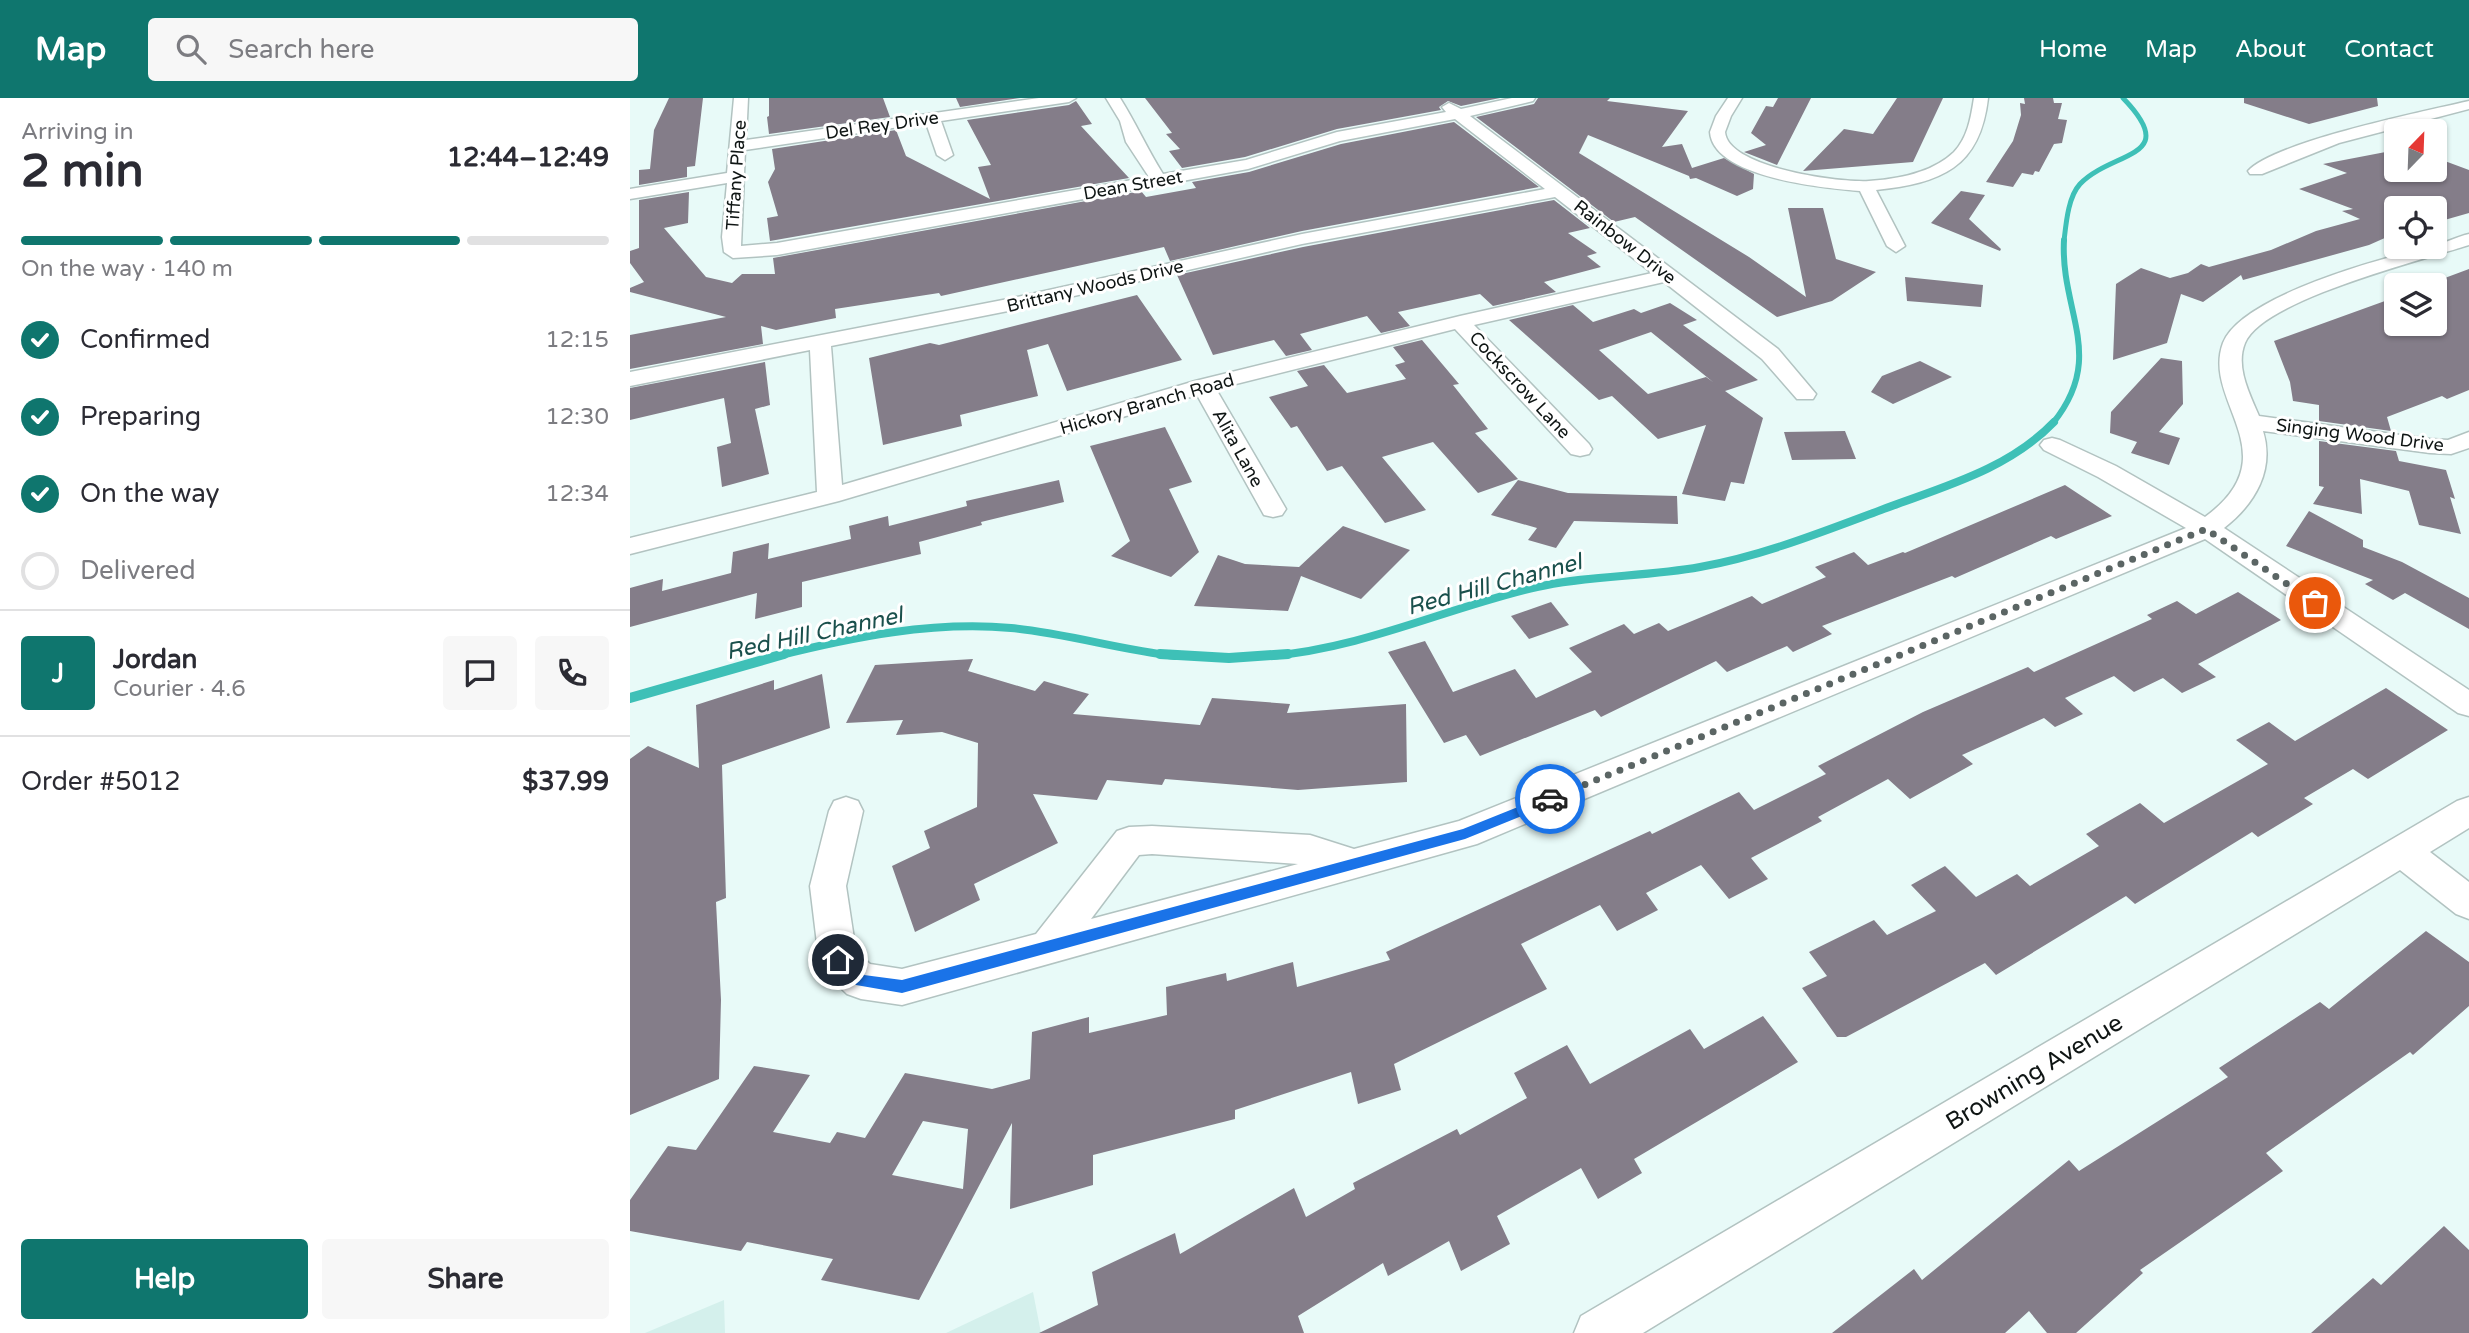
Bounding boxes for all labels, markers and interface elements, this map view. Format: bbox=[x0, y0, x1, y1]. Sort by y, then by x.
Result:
search box bbox=[148, 18, 638, 81]
text: Map bbox=[35, 30, 106, 69]
icon: search bbox=[172, 30, 210, 68]
text: Search here bbox=[228, 34, 374, 65]
text: Home bbox=[2039, 35, 2107, 64]
text: Map bbox=[2145, 35, 2197, 64]
text: About bbox=[2235, 35, 2306, 64]
text: Contact bbox=[2344, 35, 2434, 64]
street label: Del Rey Drive bbox=[824, 106, 940, 144]
text: Arriving in bbox=[21, 118, 134, 146]
street label: Tiffany Place bbox=[721, 119, 751, 231]
north arrow bbox=[2384, 119, 2446, 182]
map controls bbox=[2384, 119, 2447, 336]
text: 12:44–12:49 bbox=[447, 142, 609, 173]
text: 2 min bbox=[21, 144, 144, 199]
street label: Dean Street bbox=[1082, 165, 1185, 205]
street label: Rainbow Drive bbox=[1569, 195, 1681, 289]
button: locate bbox=[2384, 196, 2447, 259]
text: On the way · 140 m bbox=[21, 255, 233, 283]
street label: Brittany Woods Drive bbox=[1004, 255, 1186, 317]
button: layers bbox=[2384, 273, 2447, 336]
icon: check bbox=[21, 321, 59, 359]
text: Confirmed bbox=[80, 324, 210, 355]
text: 12:15 bbox=[545, 326, 609, 354]
street label: Cockscrow Lane bbox=[1465, 327, 1575, 443]
street label: Hickory Branch Road bbox=[1057, 369, 1237, 439]
icon: check bbox=[21, 398, 59, 436]
text: Preparing bbox=[80, 401, 201, 432]
text: 12:30 bbox=[545, 403, 609, 431]
street label: Alita Lane bbox=[1208, 405, 1268, 491]
street label: Singing Wood Drive bbox=[2275, 414, 2445, 456]
icon: check bbox=[21, 475, 59, 513]
text: On the way bbox=[80, 478, 220, 509]
text: 12:34 bbox=[545, 480, 609, 508]
water label: Red Hill Channel bbox=[1404, 548, 1587, 622]
text: Delivered bbox=[80, 555, 196, 586]
pin bbox=[2285, 573, 2345, 633]
icon: bag bbox=[2296, 584, 2334, 622]
water label: Red Hill Channel bbox=[723, 601, 907, 666]
button: chat bbox=[443, 636, 517, 710]
button: phone bbox=[535, 636, 609, 710]
text: Jordan bbox=[113, 644, 197, 675]
text: J bbox=[52, 658, 64, 689]
text: Courier · 4.6 bbox=[113, 675, 246, 703]
courier bbox=[1515, 764, 1585, 834]
text: Order #5012 bbox=[21, 766, 181, 797]
text: $37.99 bbox=[522, 766, 609, 797]
icon: car bbox=[1531, 780, 1569, 818]
pin bbox=[808, 930, 868, 990]
icon: home bbox=[819, 941, 857, 979]
street label: Browning Avenue bbox=[1941, 1008, 2128, 1137]
button: Help bbox=[21, 1239, 308, 1319]
button: Share bbox=[322, 1239, 609, 1319]

